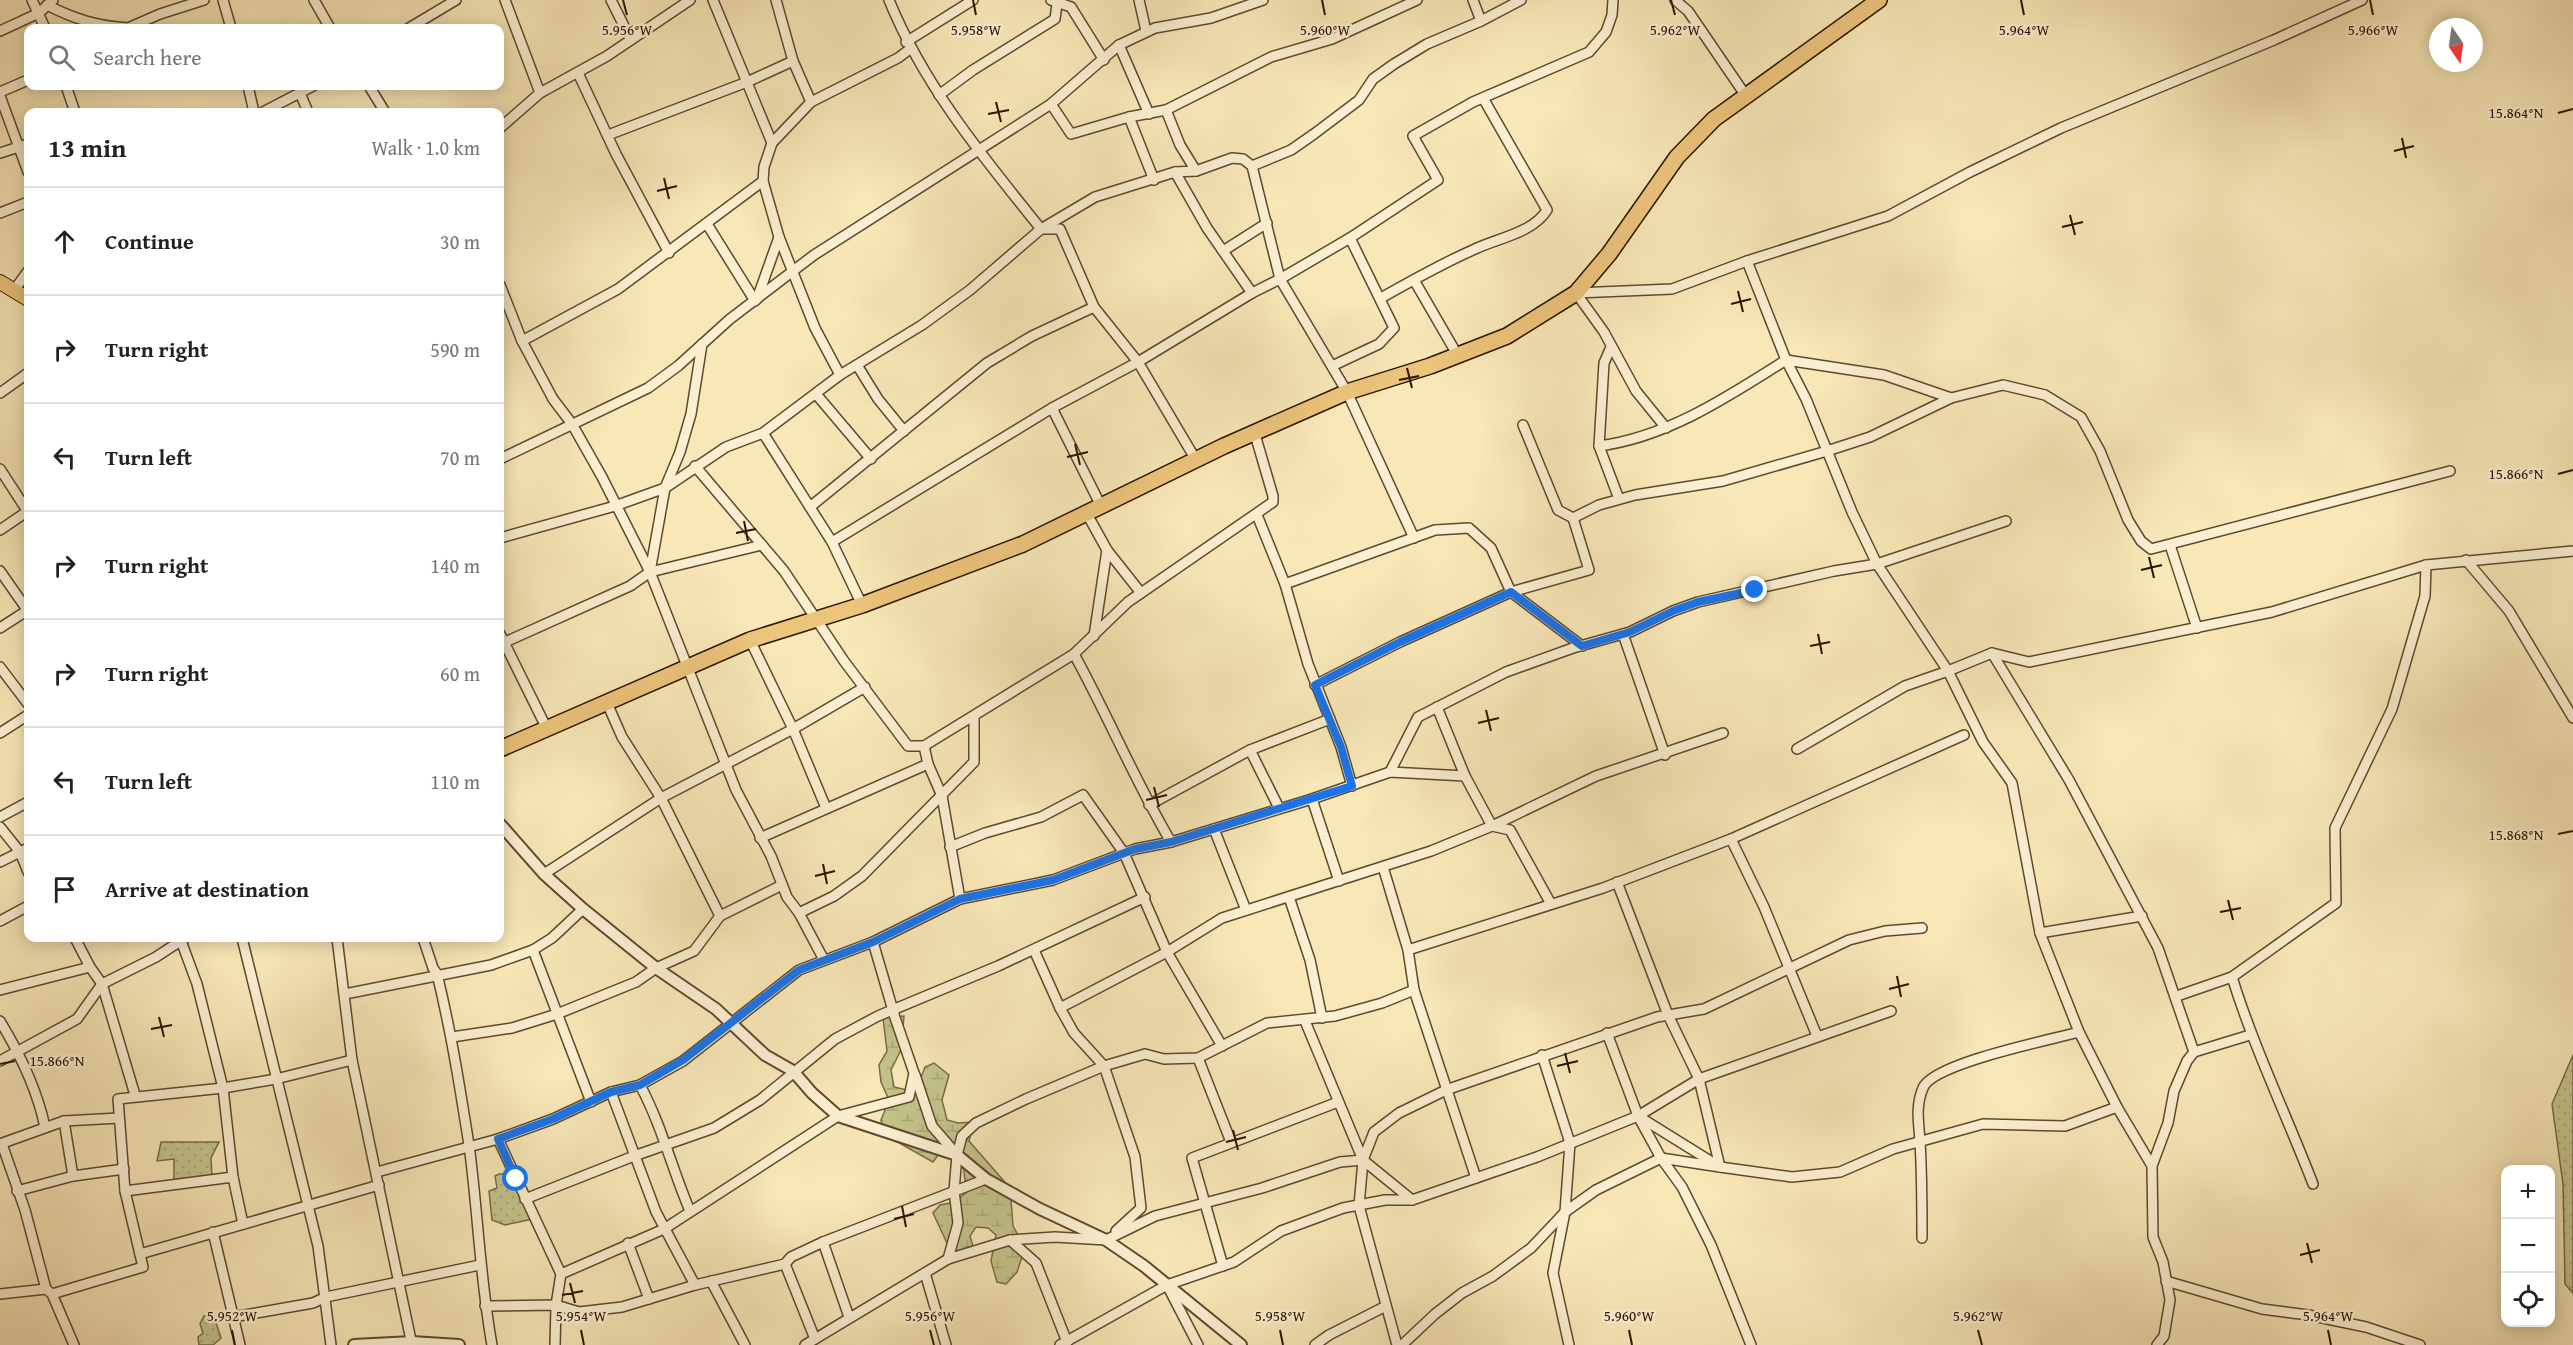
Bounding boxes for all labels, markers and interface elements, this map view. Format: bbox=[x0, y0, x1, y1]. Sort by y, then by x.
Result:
north arrow bbox=[2429, 18, 2483, 72]
text: 5.956°W bbox=[602, 19, 653, 40]
text: 5.958°W bbox=[951, 19, 1002, 40]
text: 5.960°W bbox=[1300, 19, 1351, 40]
text: 5.962°W bbox=[1650, 19, 1701, 40]
text: 5.964°W bbox=[1999, 19, 2050, 40]
text: 5.966°W bbox=[2348, 19, 2399, 40]
search box bbox=[24, 24, 504, 90]
icon: search bbox=[45, 41, 78, 74]
text: Search here bbox=[93, 41, 202, 73]
text: 15.864°N bbox=[2489, 102, 2544, 123]
text: 13 min bbox=[48, 128, 126, 167]
text: Walk · 1.0 km bbox=[371, 133, 480, 162]
icon: ahead bbox=[48, 225, 81, 258]
text: Continue bbox=[105, 225, 194, 257]
text: 30 m bbox=[440, 227, 480, 256]
icon: right bbox=[48, 333, 81, 366]
text: Turn right bbox=[105, 333, 208, 365]
text: 590 m bbox=[430, 335, 480, 364]
icon: left bbox=[48, 441, 81, 474]
text: Turn left bbox=[105, 441, 192, 473]
text: 70 m bbox=[440, 443, 480, 472]
text: 15.866°N bbox=[2489, 463, 2544, 484]
icon: right bbox=[48, 549, 81, 582]
text: Turn right bbox=[105, 549, 208, 581]
text: 140 m bbox=[430, 551, 480, 580]
route end bbox=[1741, 576, 1767, 602]
icon: right bbox=[48, 657, 81, 690]
text: Turn right bbox=[105, 657, 208, 689]
text: 60 m bbox=[440, 659, 480, 688]
icon: left bbox=[48, 765, 81, 798]
text: Turn left bbox=[105, 765, 192, 797]
text: 110 m bbox=[430, 767, 480, 796]
text: 15.868°N bbox=[2489, 824, 2544, 845]
icon: arrive bbox=[48, 873, 81, 906]
text: Arrive at destination bbox=[105, 873, 309, 905]
text: 15.866°N bbox=[30, 1050, 85, 1071]
route start bbox=[502, 1165, 528, 1191]
map controls bbox=[2501, 1165, 2555, 1327]
button: + bbox=[2501, 1165, 2555, 1219]
button: − bbox=[2501, 1219, 2555, 1273]
button: locate bbox=[2501, 1273, 2555, 1327]
text: 5.952°W bbox=[207, 1305, 258, 1326]
text: 5.954°W bbox=[556, 1305, 607, 1326]
text: 5.956°W bbox=[905, 1305, 956, 1326]
text: 5.958°W bbox=[1255, 1305, 1306, 1326]
text: 5.960°W bbox=[1604, 1305, 1655, 1326]
text: 5.962°W bbox=[1953, 1305, 2004, 1326]
text: 5.964°W bbox=[2303, 1305, 2354, 1326]

